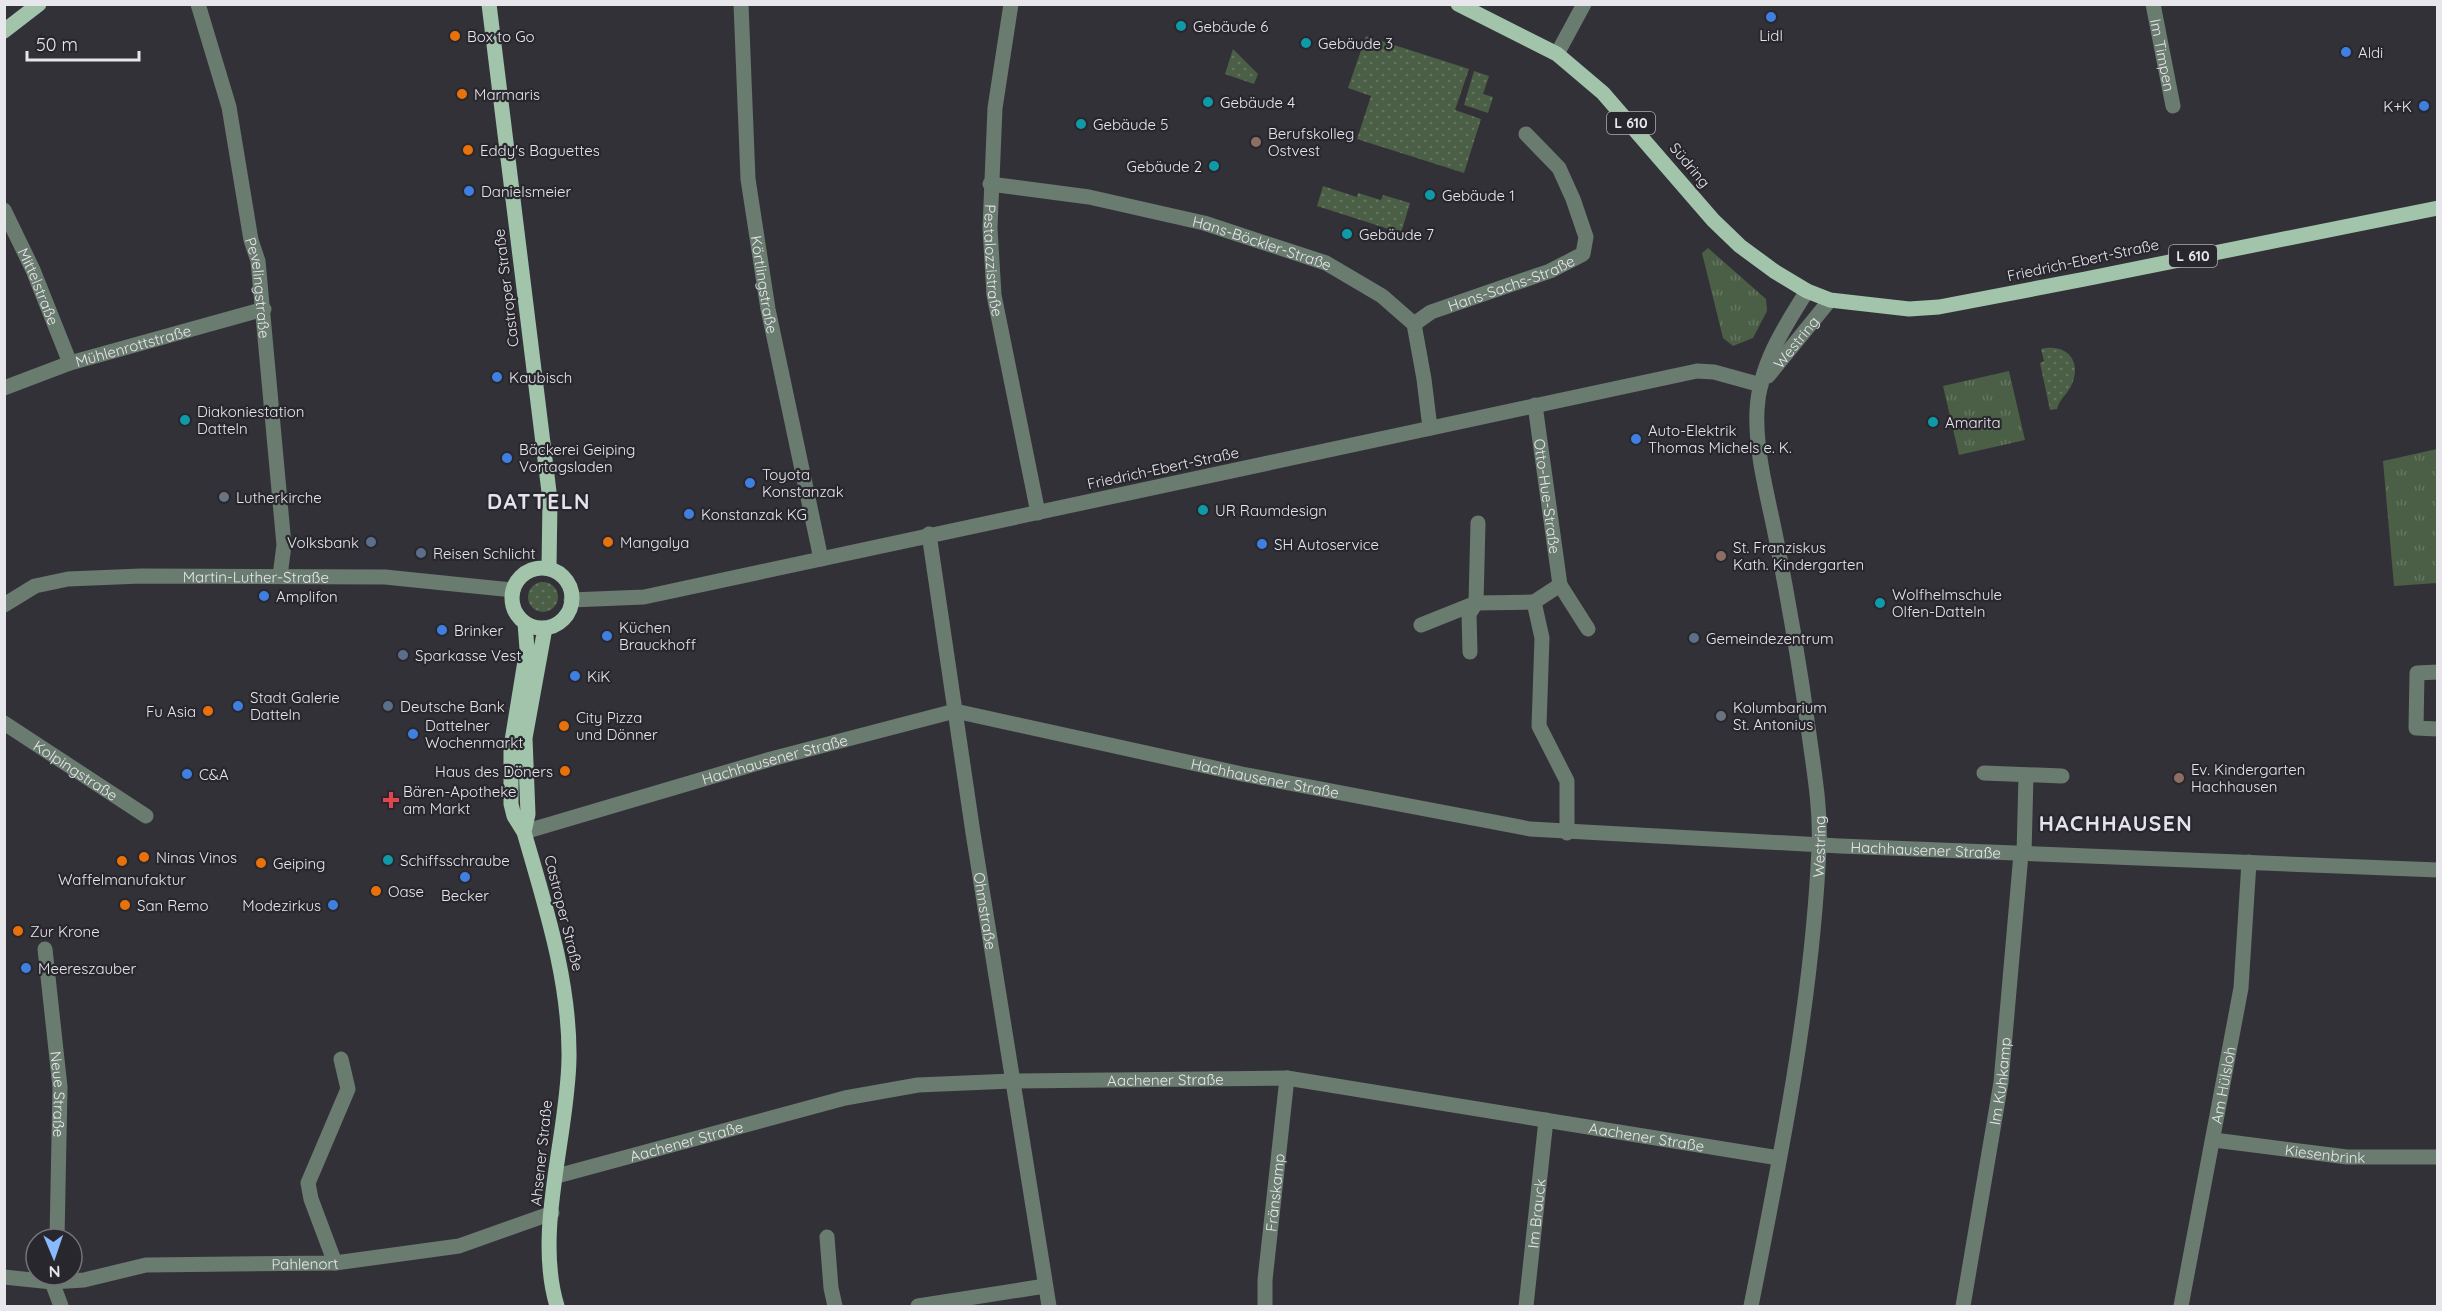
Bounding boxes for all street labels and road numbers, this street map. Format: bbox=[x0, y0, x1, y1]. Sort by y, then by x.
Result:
street label: Im Timpen bbox=[2147, 17, 2179, 93]
road number: L 610 bbox=[1607, 112, 1655, 134]
street label: Südring bbox=[1666, 139, 1714, 191]
street label: Pestalozzistraße bbox=[980, 204, 1008, 318]
street label: Hans-Böckler-Straße bbox=[1191, 211, 1336, 274]
street label: Castroper Straße bbox=[489, 228, 523, 348]
street label: Pevelingstraße bbox=[241, 234, 275, 339]
street label: Körtlingstraße bbox=[747, 234, 782, 335]
street label: Friedrich-Ebert-Straße bbox=[2005, 235, 2161, 285]
street label: Mittelstraße bbox=[14, 245, 63, 328]
road number: L 610 bbox=[2169, 245, 2217, 267]
street label: Hans-Sachs-Straße bbox=[1445, 250, 1578, 315]
street label: Westring bbox=[1769, 312, 1823, 372]
street label: Mühlenrottstraße bbox=[73, 320, 193, 371]
street label: Otto-Hue-Straße bbox=[1530, 437, 1565, 555]
street label: Friedrich-Ebert-Straße bbox=[1085, 443, 1241, 493]
street label: Martin-Luther-Straße bbox=[183, 567, 329, 586]
street label: Hachhausener Straße bbox=[699, 730, 850, 788]
street label: Kolpingstraße bbox=[30, 736, 122, 805]
street label: Hachhausener Straße bbox=[1189, 754, 1341, 802]
street label: Westring bbox=[1808, 815, 1829, 878]
street label: Hachhausener Straße bbox=[1850, 837, 2001, 862]
street label: Castroper Straße bbox=[540, 853, 588, 973]
street label: Ohmstraße bbox=[970, 871, 1001, 951]
street label: Im Kuhkamp bbox=[1984, 1036, 2014, 1126]
street label: Am Hülsloh bbox=[2206, 1045, 2239, 1125]
street label: Neue Straße bbox=[47, 1050, 69, 1138]
street label: Aachener Straße bbox=[1107, 1069, 1224, 1089]
street label: Ahsener Straße bbox=[526, 1099, 556, 1207]
street label: Aachener Straße bbox=[628, 1117, 745, 1165]
street label: Aachener Straße bbox=[1588, 1118, 1706, 1155]
street label: Kiesenbrink bbox=[2284, 1140, 2365, 1167]
street label: Fränskamp bbox=[1261, 1152, 1288, 1233]
street label: Im Brauck bbox=[1523, 1178, 1549, 1249]
street label: Pahlenort bbox=[271, 1253, 340, 1273]

